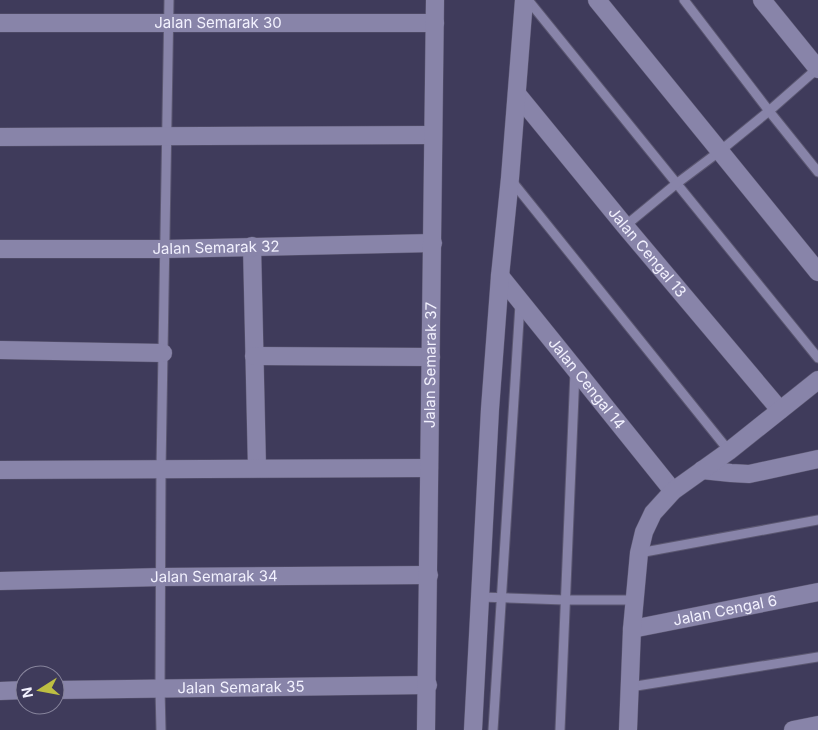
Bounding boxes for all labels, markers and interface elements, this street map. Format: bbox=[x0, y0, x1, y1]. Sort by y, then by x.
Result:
street label: Jalan Semarak 30 bbox=[154, 13, 282, 32]
street label: Jalan Cengal 13 bbox=[605, 203, 691, 301]
street label: Jalan Semarak 32 bbox=[152, 236, 280, 258]
street label: Jalan Semarak 37 bbox=[420, 302, 440, 428]
street label: Jalan Cengal 14 bbox=[544, 334, 629, 433]
street label: Jalan Semarak 34 bbox=[150, 566, 278, 586]
street label: Jalan Cengal 6 bbox=[671, 590, 779, 630]
north arrow bbox=[15, 665, 65, 715]
street label: Jalan Semarak 35 bbox=[177, 677, 305, 697]
text: N bbox=[17, 686, 36, 699]

